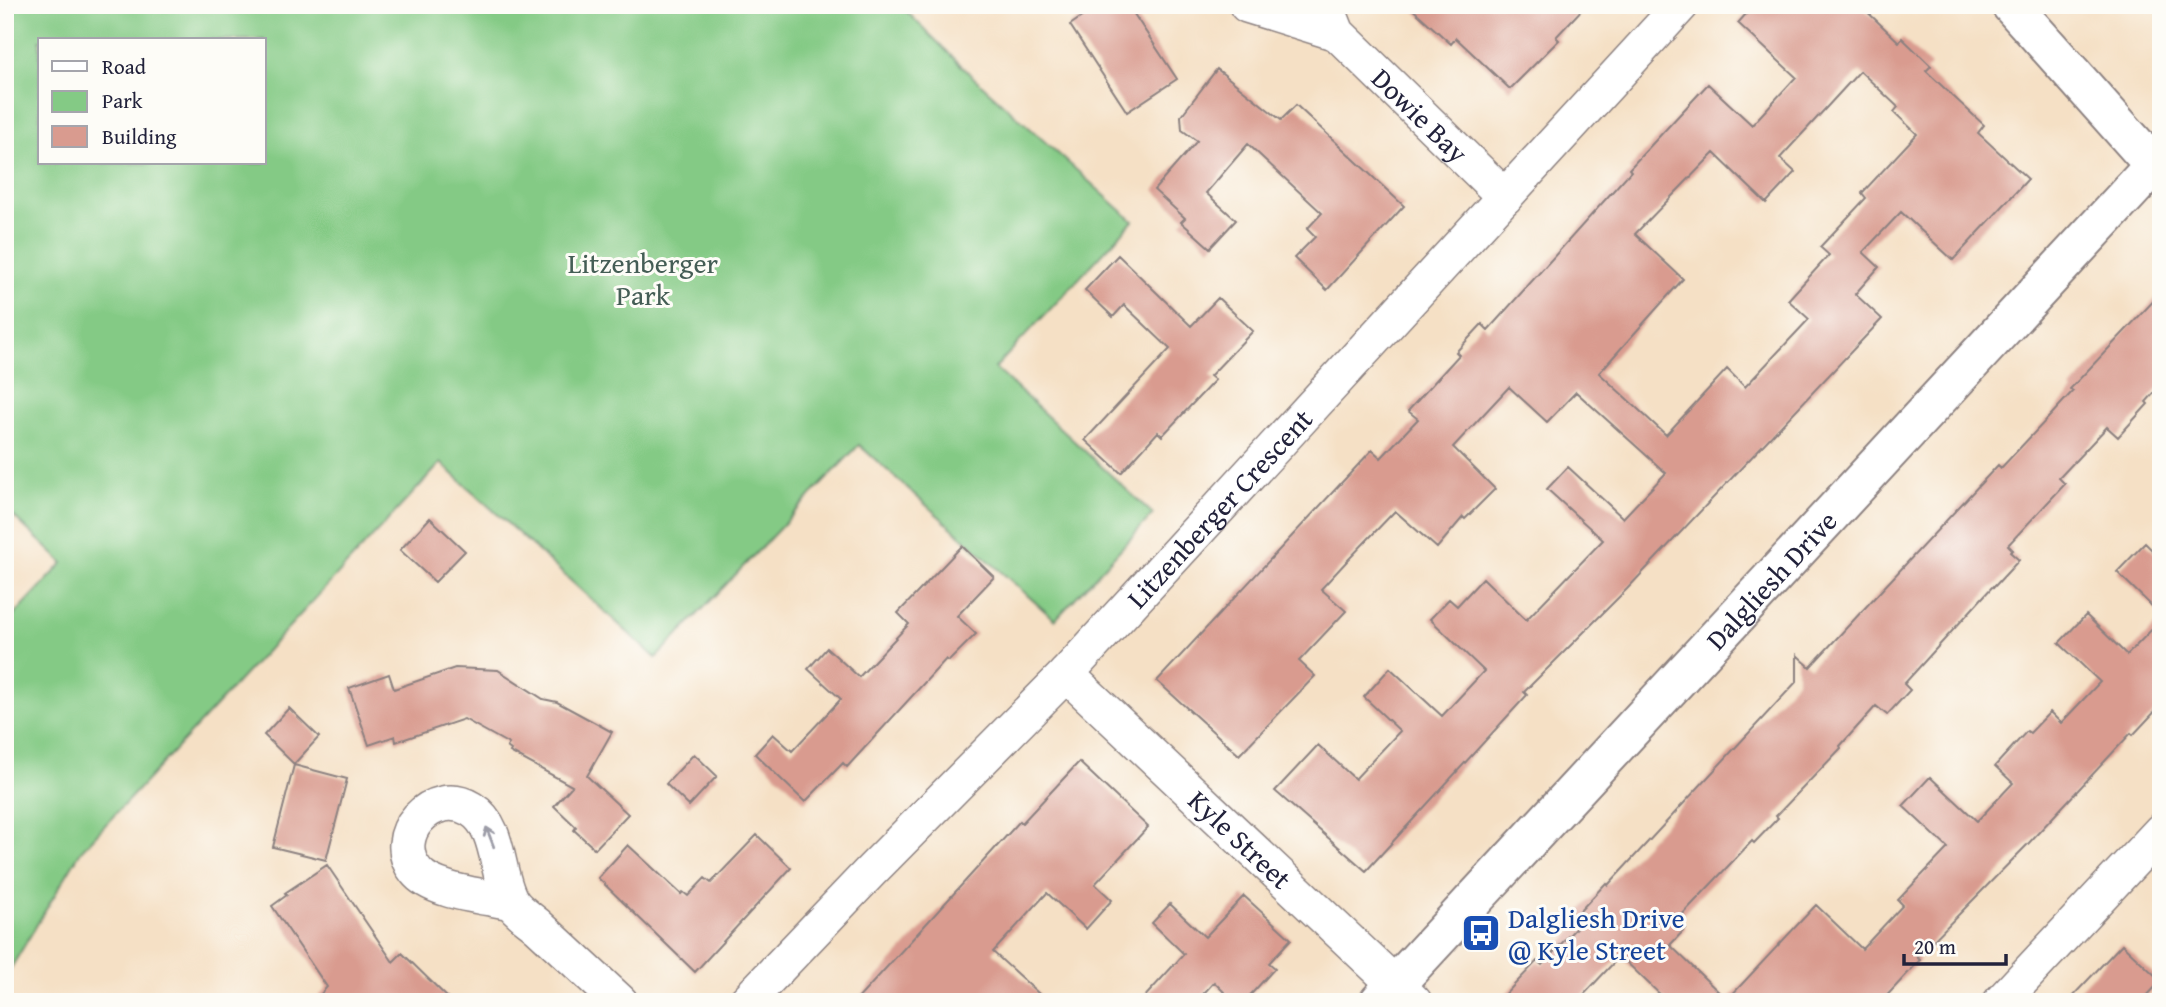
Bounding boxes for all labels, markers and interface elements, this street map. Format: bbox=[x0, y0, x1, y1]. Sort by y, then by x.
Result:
legend bbox=[38, 38, 266, 164]
text: Road bbox=[102, 51, 147, 82]
street label: Dowie Bay bbox=[1363, 58, 1478, 172]
text: Park bbox=[102, 85, 143, 116]
text: Building bbox=[102, 121, 177, 152]
park label: Litzenberger Park bbox=[568, 242, 719, 315]
street label: Litzenberger Crescent bbox=[1116, 399, 1321, 617]
street label: Dalgliesh Drive bbox=[1695, 501, 1846, 658]
street label: Kyle Street bbox=[1180, 780, 1302, 898]
one-way arrow bbox=[483, 826, 495, 848]
place label: Dalgliesh Drive @ Kyle Street bbox=[1508, 897, 1685, 970]
bus stop icon: Dalgliesh Drive @ Kyle Street bbox=[1460, 912, 1502, 954]
scale bar bbox=[1904, 923, 2005, 967]
text: 20 m bbox=[1914, 931, 1956, 962]

